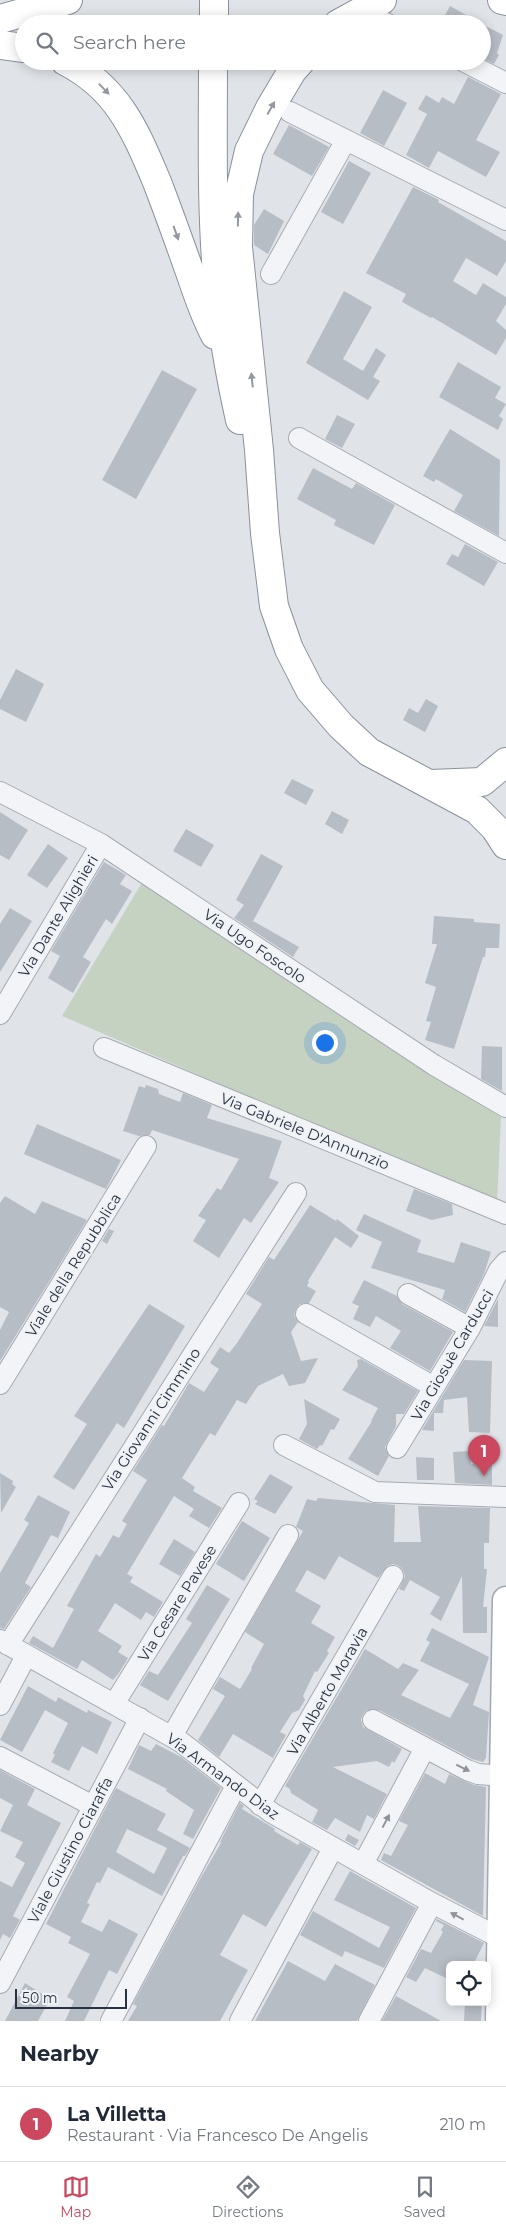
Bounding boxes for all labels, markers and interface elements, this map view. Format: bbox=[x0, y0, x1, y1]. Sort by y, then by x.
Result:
search box bbox=[15, 15, 491, 70]
icon: search bbox=[33, 29, 61, 57]
text: Search here bbox=[73, 31, 186, 54]
one-way arrow bbox=[98, 83, 110, 95]
one-way arrow bbox=[267, 101, 275, 115]
one-way arrow bbox=[235, 210, 243, 226]
one-way arrow bbox=[173, 226, 180, 241]
one-way arrow bbox=[248, 372, 256, 388]
street label: Via Dante Alighieri bbox=[14, 851, 102, 981]
street label: Via Ugo Foscolo bbox=[200, 905, 310, 987]
your location bbox=[312, 1030, 338, 1056]
street label: Via Gabriele D'Annunzio bbox=[218, 1088, 392, 1174]
street label: Viale della Repubblica bbox=[21, 1190, 125, 1340]
street label: Via Giosuè Carducci bbox=[407, 1286, 497, 1424]
street label: Via Giovanni Cimmino bbox=[98, 1344, 204, 1494]
pin: 1 bbox=[468, 1435, 500, 1476]
street label: Via Cesare Pavese bbox=[133, 1541, 221, 1665]
street label: Via Alberto Moravia bbox=[282, 1623, 372, 1759]
street label: Via Armando Diaz bbox=[163, 1729, 283, 1824]
one-way arrow bbox=[456, 1764, 470, 1772]
street label: Viale Giustino Ciaraffa bbox=[23, 1773, 117, 1927]
one-way arrow bbox=[382, 1814, 390, 1829]
one-way arrow bbox=[450, 1912, 464, 1920]
map controls bbox=[446, 1961, 491, 2006]
button: locate bbox=[446, 1961, 491, 2006]
scale bar bbox=[15, 1986, 128, 2009]
text: 50 m bbox=[22, 1989, 58, 2007]
text: Nearby bbox=[20, 2041, 99, 2066]
text: La Villetta bbox=[67, 2103, 167, 2126]
text: 1 bbox=[33, 2115, 39, 2134]
text: 210 m bbox=[439, 2115, 486, 2134]
text: Restaurant · Via Francesco De Angelis bbox=[67, 2126, 368, 2145]
tab: Map bbox=[60, 2173, 91, 2221]
tab: Directions bbox=[212, 2173, 283, 2221]
tab: Saved bbox=[404, 2173, 446, 2221]

